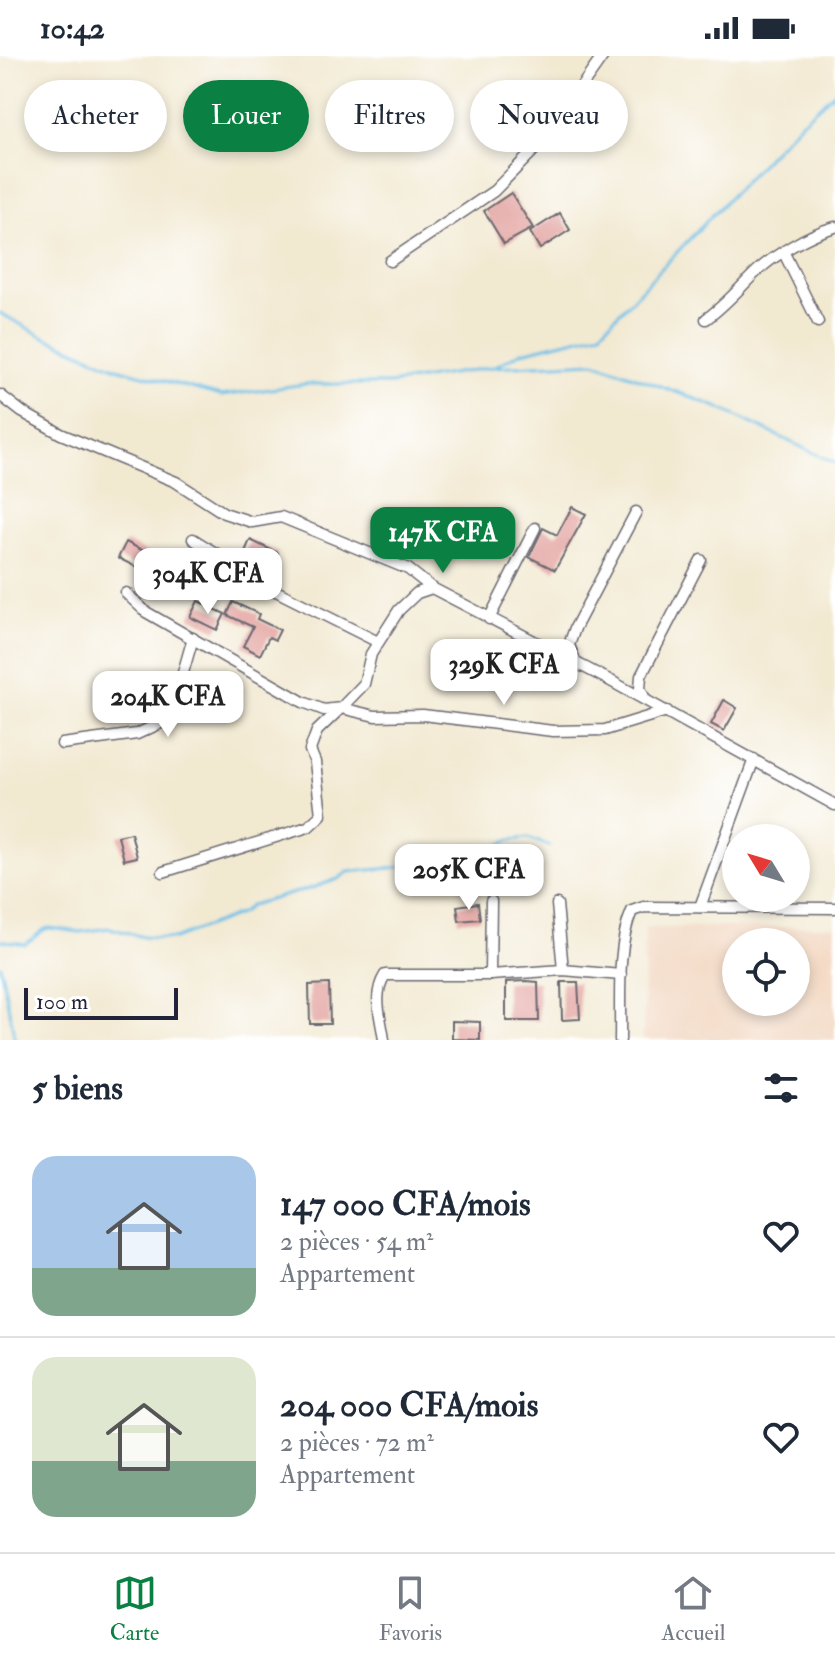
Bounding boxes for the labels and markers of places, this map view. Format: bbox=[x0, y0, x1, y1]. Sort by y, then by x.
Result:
pin: 147K CFA bbox=[360, 507, 526, 575]
pin: 304K CFA bbox=[125, 548, 291, 616]
pin: 329K CFA bbox=[421, 639, 587, 707]
pin: 204K CFA bbox=[85, 671, 251, 739]
pin: 205K CFA bbox=[386, 844, 552, 912]

